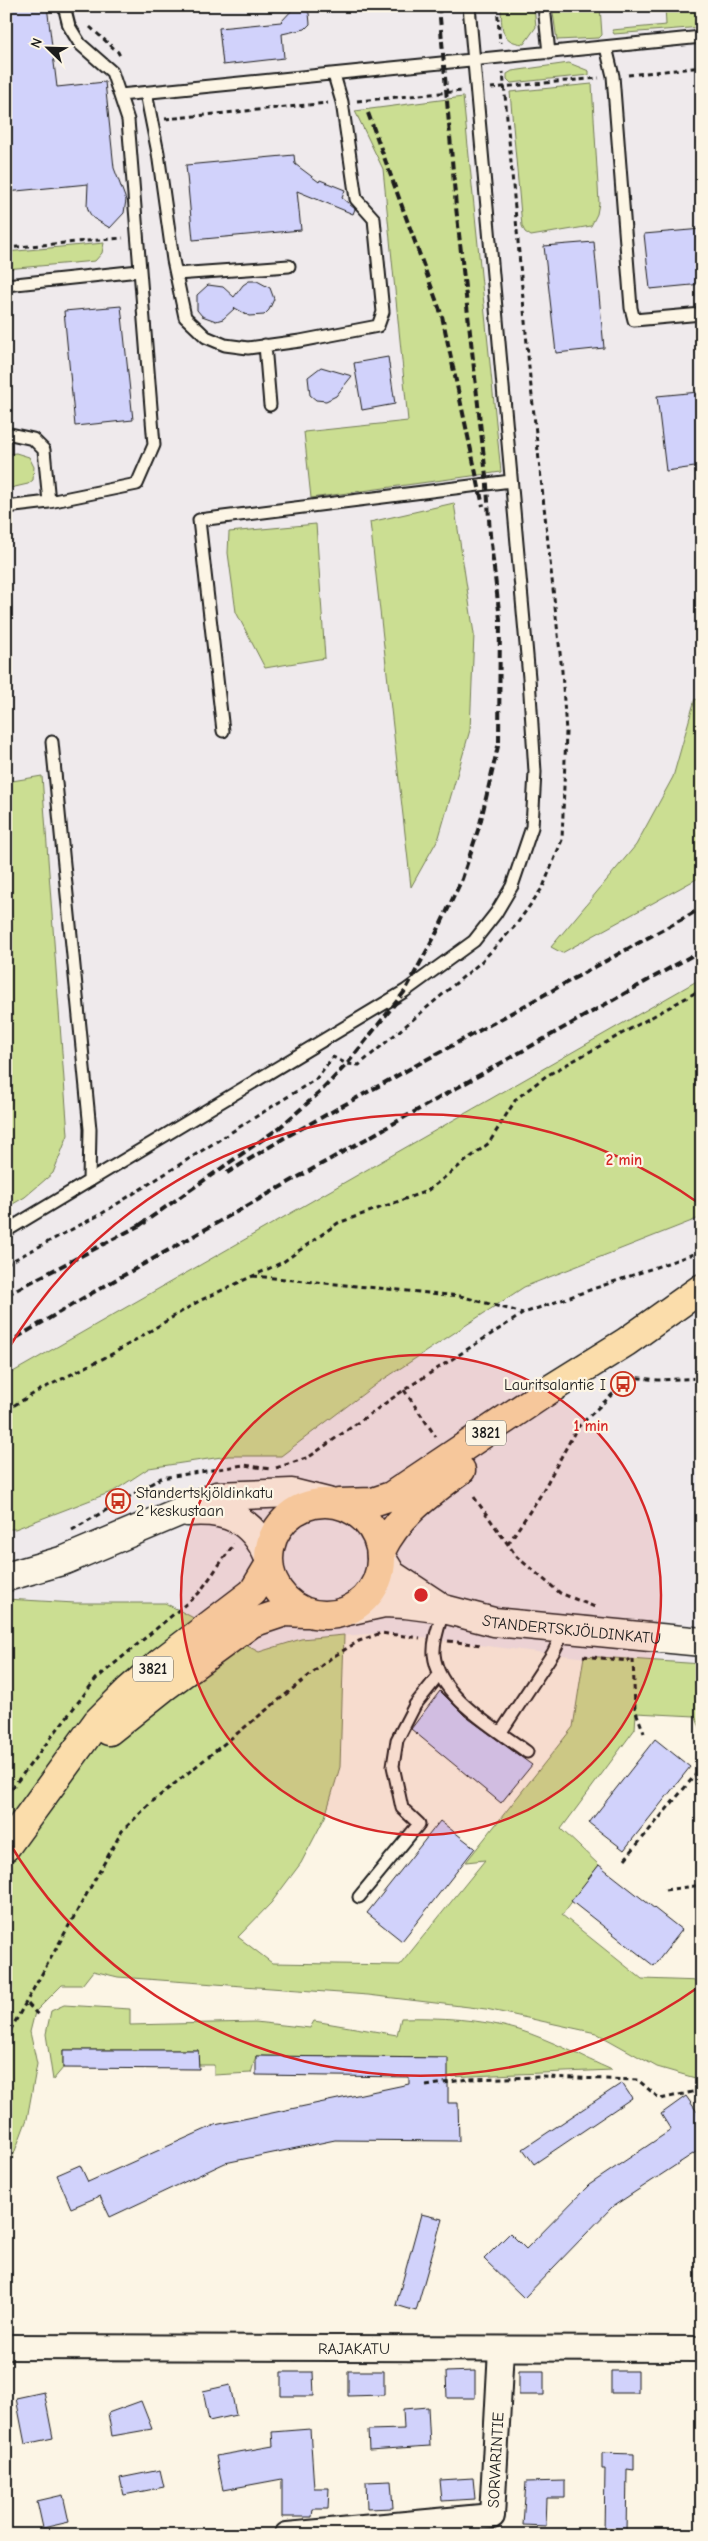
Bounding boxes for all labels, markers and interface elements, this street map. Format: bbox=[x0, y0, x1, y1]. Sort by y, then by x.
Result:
north arrow bbox=[22, 22, 72, 72]
text: N bbox=[27, 36, 46, 51]
text: 2 min bbox=[606, 1151, 642, 1169]
bus stop icon: Lauritsalantie I bbox=[610, 1371, 636, 1397]
place label: Lauritsalantie I bbox=[504, 1376, 606, 1394]
text: 1 min bbox=[574, 1417, 608, 1435]
road number: 3821 bbox=[466, 1420, 506, 1446]
place label: Standertskjöldinkatu 2 keskustaan bbox=[136, 1484, 273, 1520]
bus stop icon: Standertskjöldinkatu 2 keskustaan bbox=[105, 1488, 131, 1514]
centre of rings bbox=[412, 1586, 430, 1604]
street label: STANDERTSKJÖLDINKATU bbox=[480, 1611, 662, 1648]
road number: 3821 bbox=[133, 1656, 173, 1682]
street label: RAJAKATU bbox=[318, 2340, 390, 2358]
street label: SORVARINTIE bbox=[484, 2411, 508, 2509]

